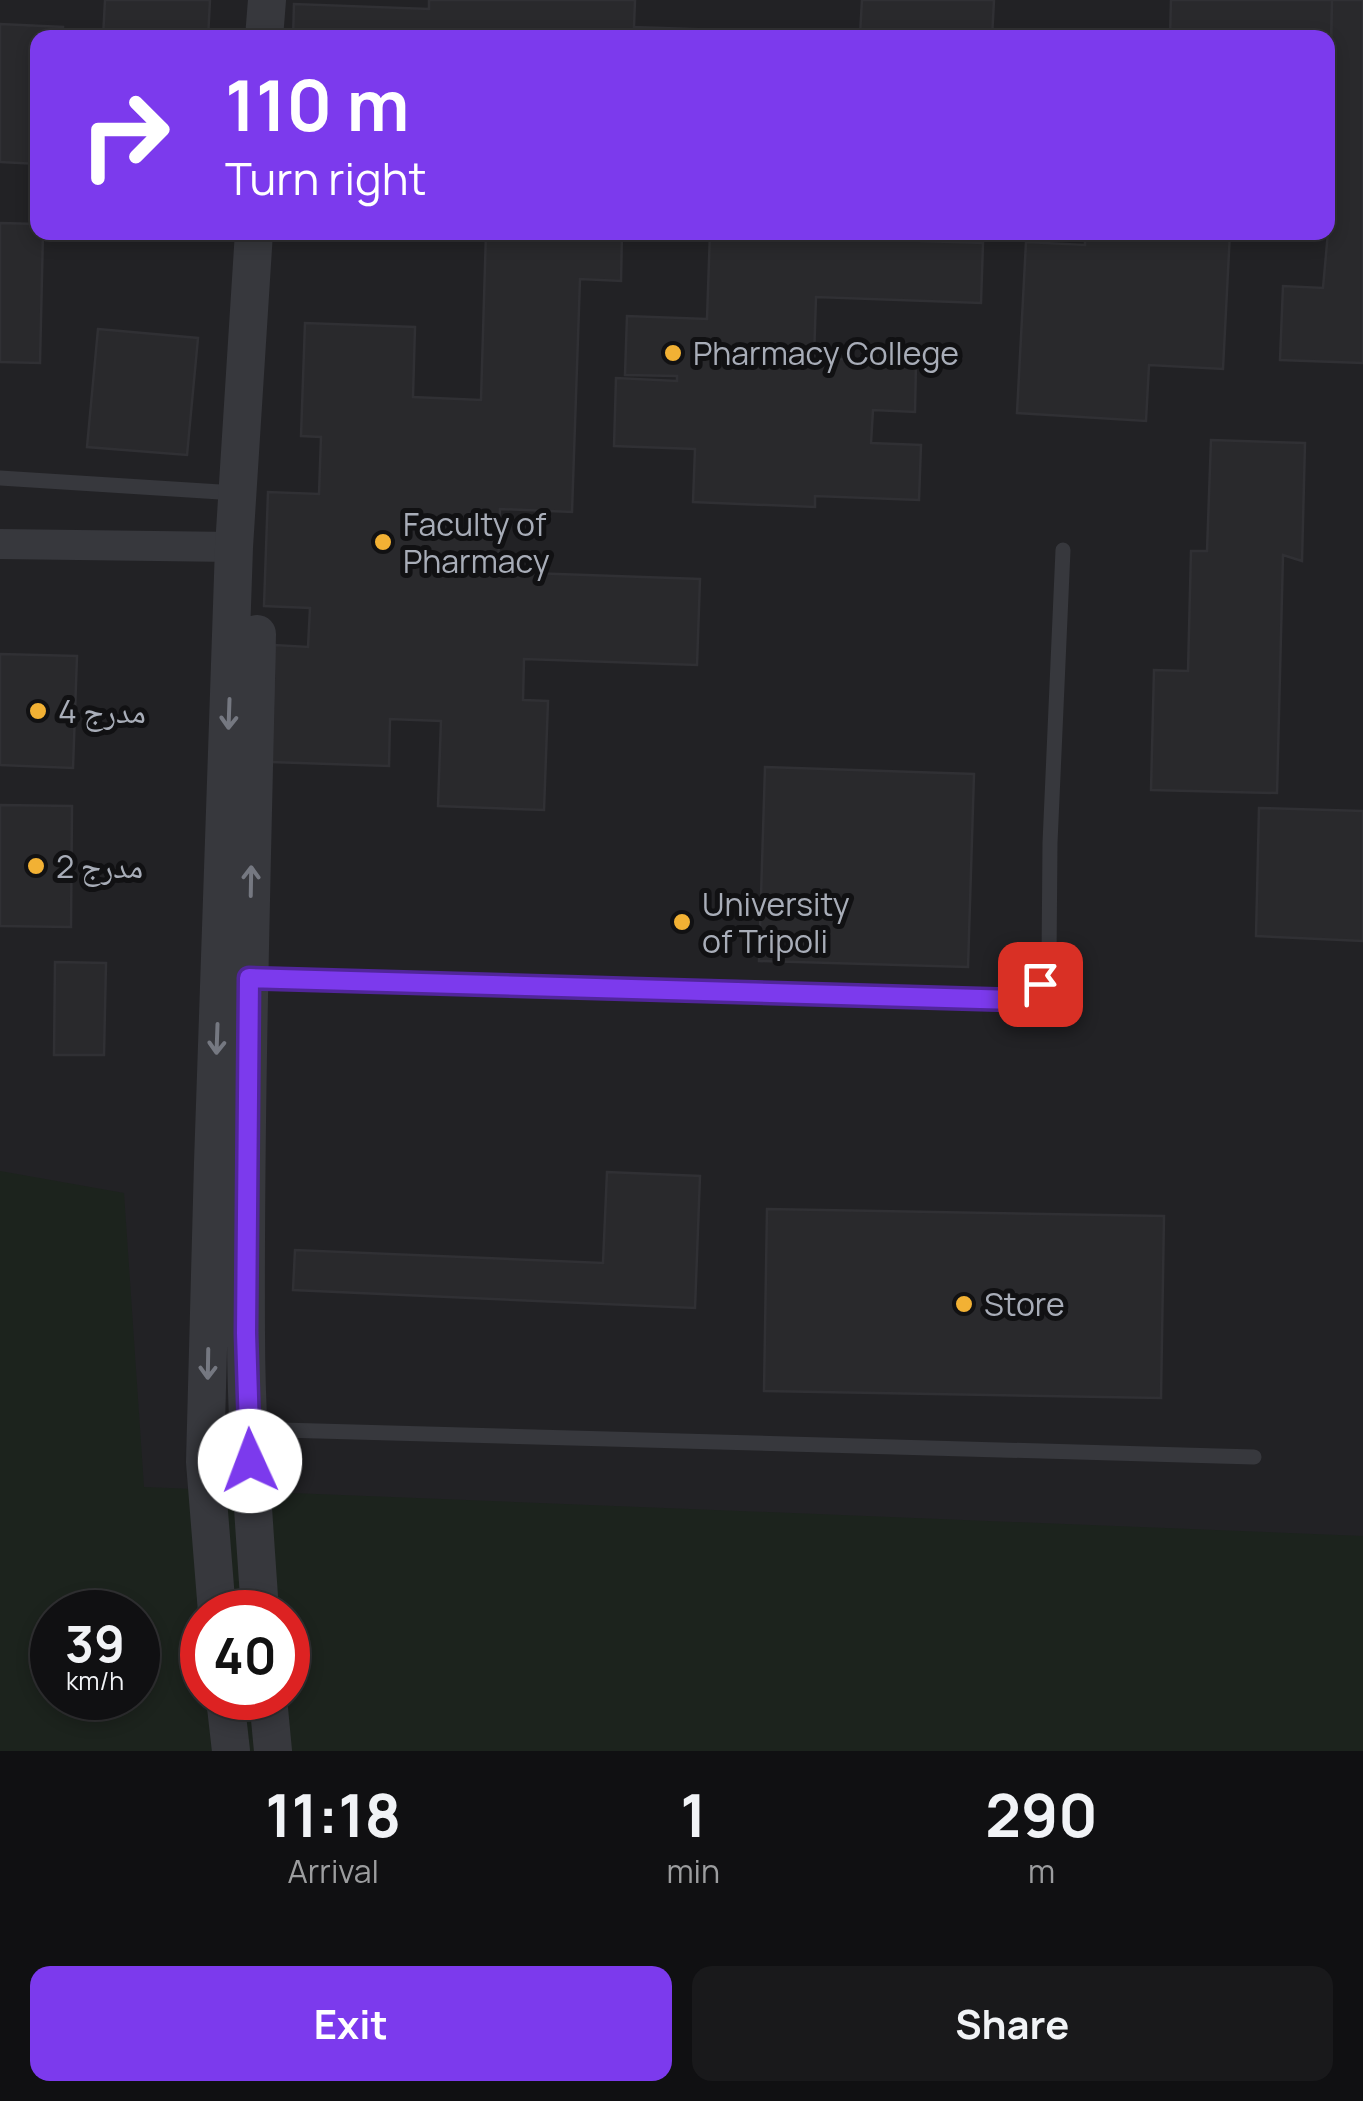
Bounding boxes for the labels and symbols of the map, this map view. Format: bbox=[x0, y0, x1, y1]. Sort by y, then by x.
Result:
place label: Pharmacy College bbox=[693, 331, 959, 375]
marker: Pharmacy College bbox=[662, 342, 684, 364]
place label: Faculty of Pharmacy bbox=[403, 502, 550, 583]
marker: Faculty of Pharmacy bbox=[372, 531, 394, 553]
place label: مدرج 4 bbox=[58, 689, 146, 733]
one-way arrow bbox=[219, 698, 238, 730]
marker: مدرج 4 bbox=[27, 700, 49, 722]
place label: مدرج 2 bbox=[56, 844, 143, 888]
marker: مدرج 2 bbox=[25, 855, 47, 877]
one-way arrow bbox=[241, 865, 260, 897]
place label: University of Tripoli bbox=[702, 882, 850, 963]
marker: University of Tripoli bbox=[671, 911, 693, 933]
pin bbox=[998, 942, 1083, 1027]
one-way arrow bbox=[207, 1023, 226, 1055]
place label: Store bbox=[984, 1282, 1065, 1326]
marker: Store bbox=[953, 1293, 975, 1315]
one-way arrow bbox=[198, 1347, 217, 1379]
position arrow bbox=[198, 1409, 302, 1513]
speed limit sign: 40 bbox=[180, 1590, 310, 1720]

